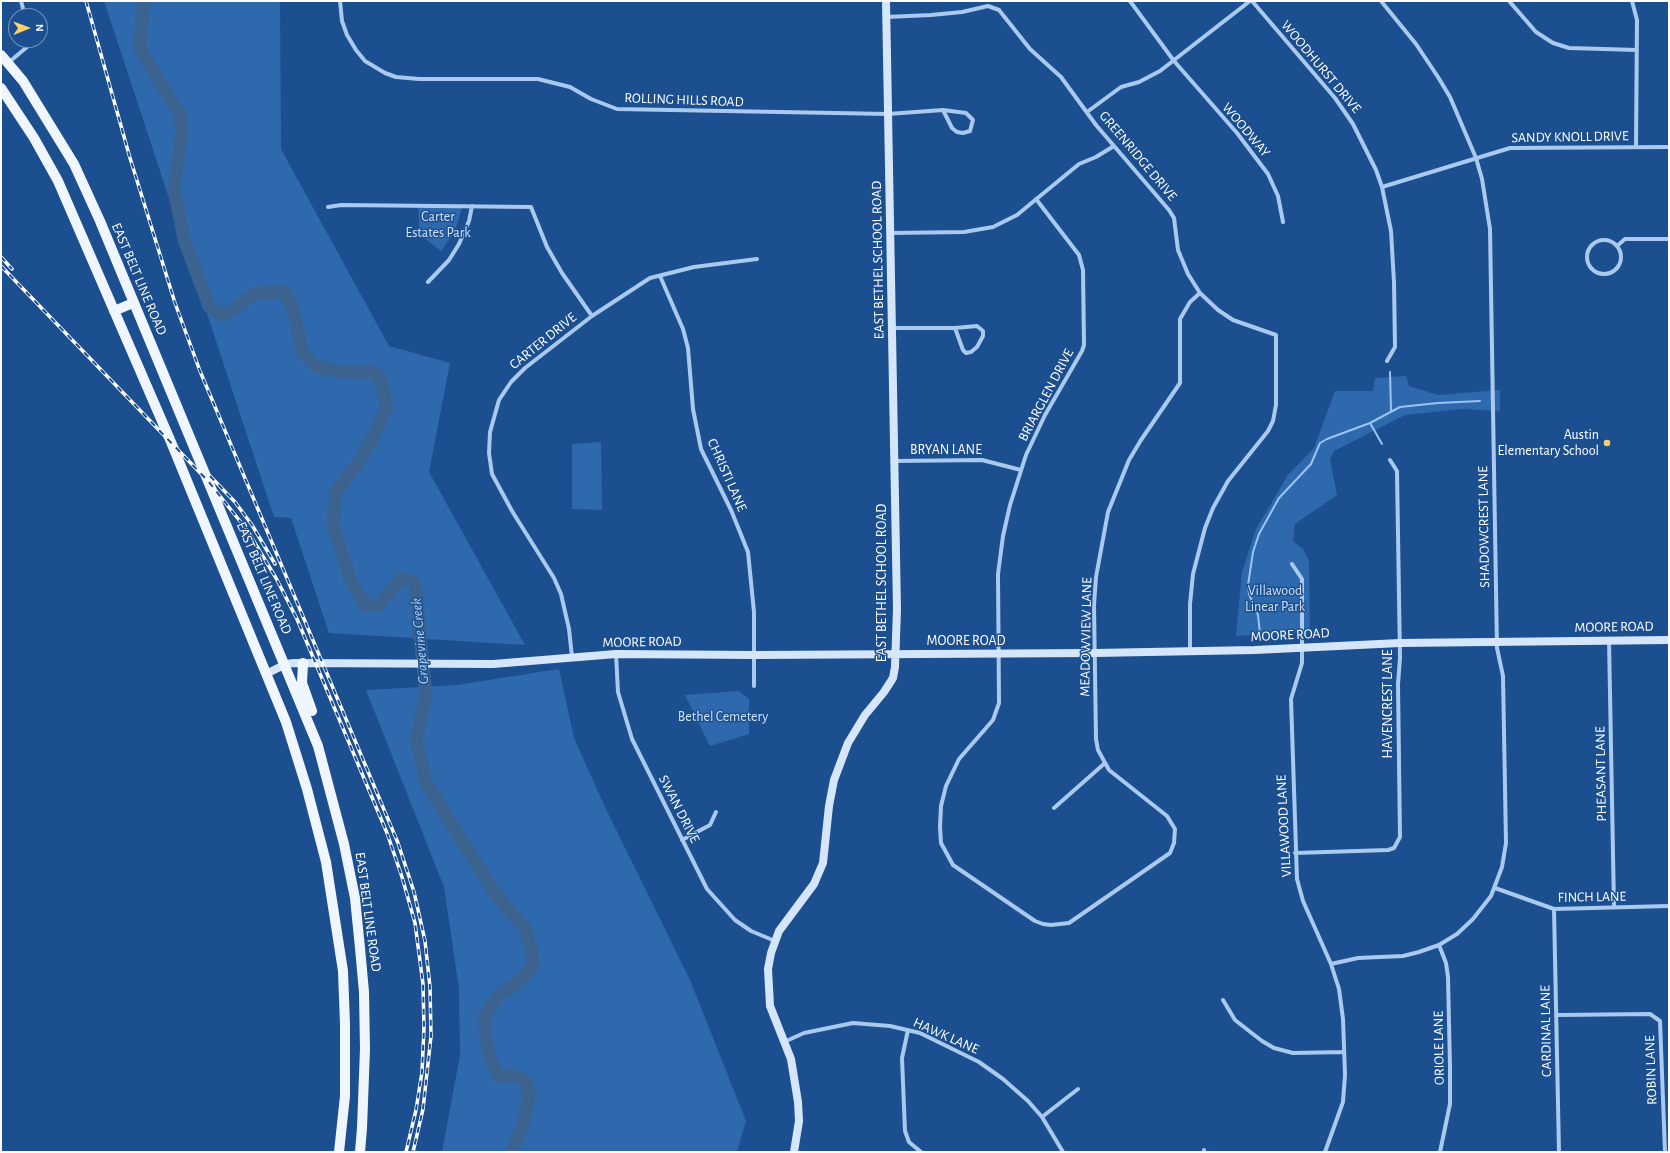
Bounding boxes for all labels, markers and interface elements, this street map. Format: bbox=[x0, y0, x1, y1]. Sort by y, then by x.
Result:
north arrow bbox=[8, 8, 48, 48]
street label: WOODHURST DRIVE bbox=[1277, 17, 1365, 117]
text: N bbox=[34, 24, 45, 32]
street label: ROLLING HILLS ROAD bbox=[624, 90, 744, 110]
street label: WOODWAY bbox=[1218, 99, 1274, 161]
street label: GREENRIDGE DRIVE bbox=[1095, 108, 1181, 204]
street label: SANDY KNOLL DRIVE bbox=[1511, 128, 1629, 146]
street label: EAST BETHEL SCHOOL ROAD bbox=[868, 181, 888, 339]
park label: Carter Estates Park bbox=[405, 209, 471, 242]
street label: EAST BELT LINE ROAD bbox=[108, 220, 170, 338]
street label: CARTER DRIVE bbox=[506, 309, 580, 373]
street label: BRIARGLEN DRIVE bbox=[1015, 346, 1077, 444]
place label: Austin Elementary School bbox=[1498, 427, 1599, 460]
street label: CHRISTI LANE bbox=[703, 436, 751, 514]
marker: Austin Elementary School bbox=[1602, 438, 1612, 448]
street label: BRYAN LANE bbox=[910, 442, 982, 458]
street label: SHADOWCREST LANE bbox=[1475, 466, 1493, 588]
street label: EAST BETHEL SCHOOL ROAD bbox=[874, 504, 890, 662]
street label: EAST BELT LINE ROAD bbox=[233, 519, 295, 637]
street label: MEADOWVIEW LANE bbox=[1077, 577, 1095, 697]
park label: Villawood Linear Park bbox=[1245, 583, 1305, 616]
water label: Grapevine Creek bbox=[407, 597, 433, 685]
street label: MOORE ROAD bbox=[1574, 618, 1654, 636]
street label: MOORE ROAD bbox=[1250, 625, 1330, 645]
street label: MOORE ROAD bbox=[602, 633, 682, 651]
street label: MOORE ROAD bbox=[926, 633, 1006, 649]
street label: HAVENCREST LANE bbox=[1380, 650, 1396, 758]
park label: Bethel Cemetery bbox=[678, 709, 768, 725]
street label: PHEASANT LANE bbox=[1592, 726, 1610, 822]
street label: SWAN DRIVE bbox=[655, 772, 703, 846]
street label: VILLAWOOD LANE bbox=[1273, 774, 1295, 878]
street label: EAST BELT LINE ROAD bbox=[351, 851, 385, 973]
street label: FINCH LANE bbox=[1558, 888, 1626, 906]
street label: CARDINAL LANE bbox=[1537, 985, 1555, 1077]
street label: ORIOLE LANE bbox=[1430, 1011, 1448, 1085]
street label: HAWK LANE bbox=[911, 1014, 981, 1058]
street label: ROBIN LANE bbox=[1641, 1035, 1661, 1105]

